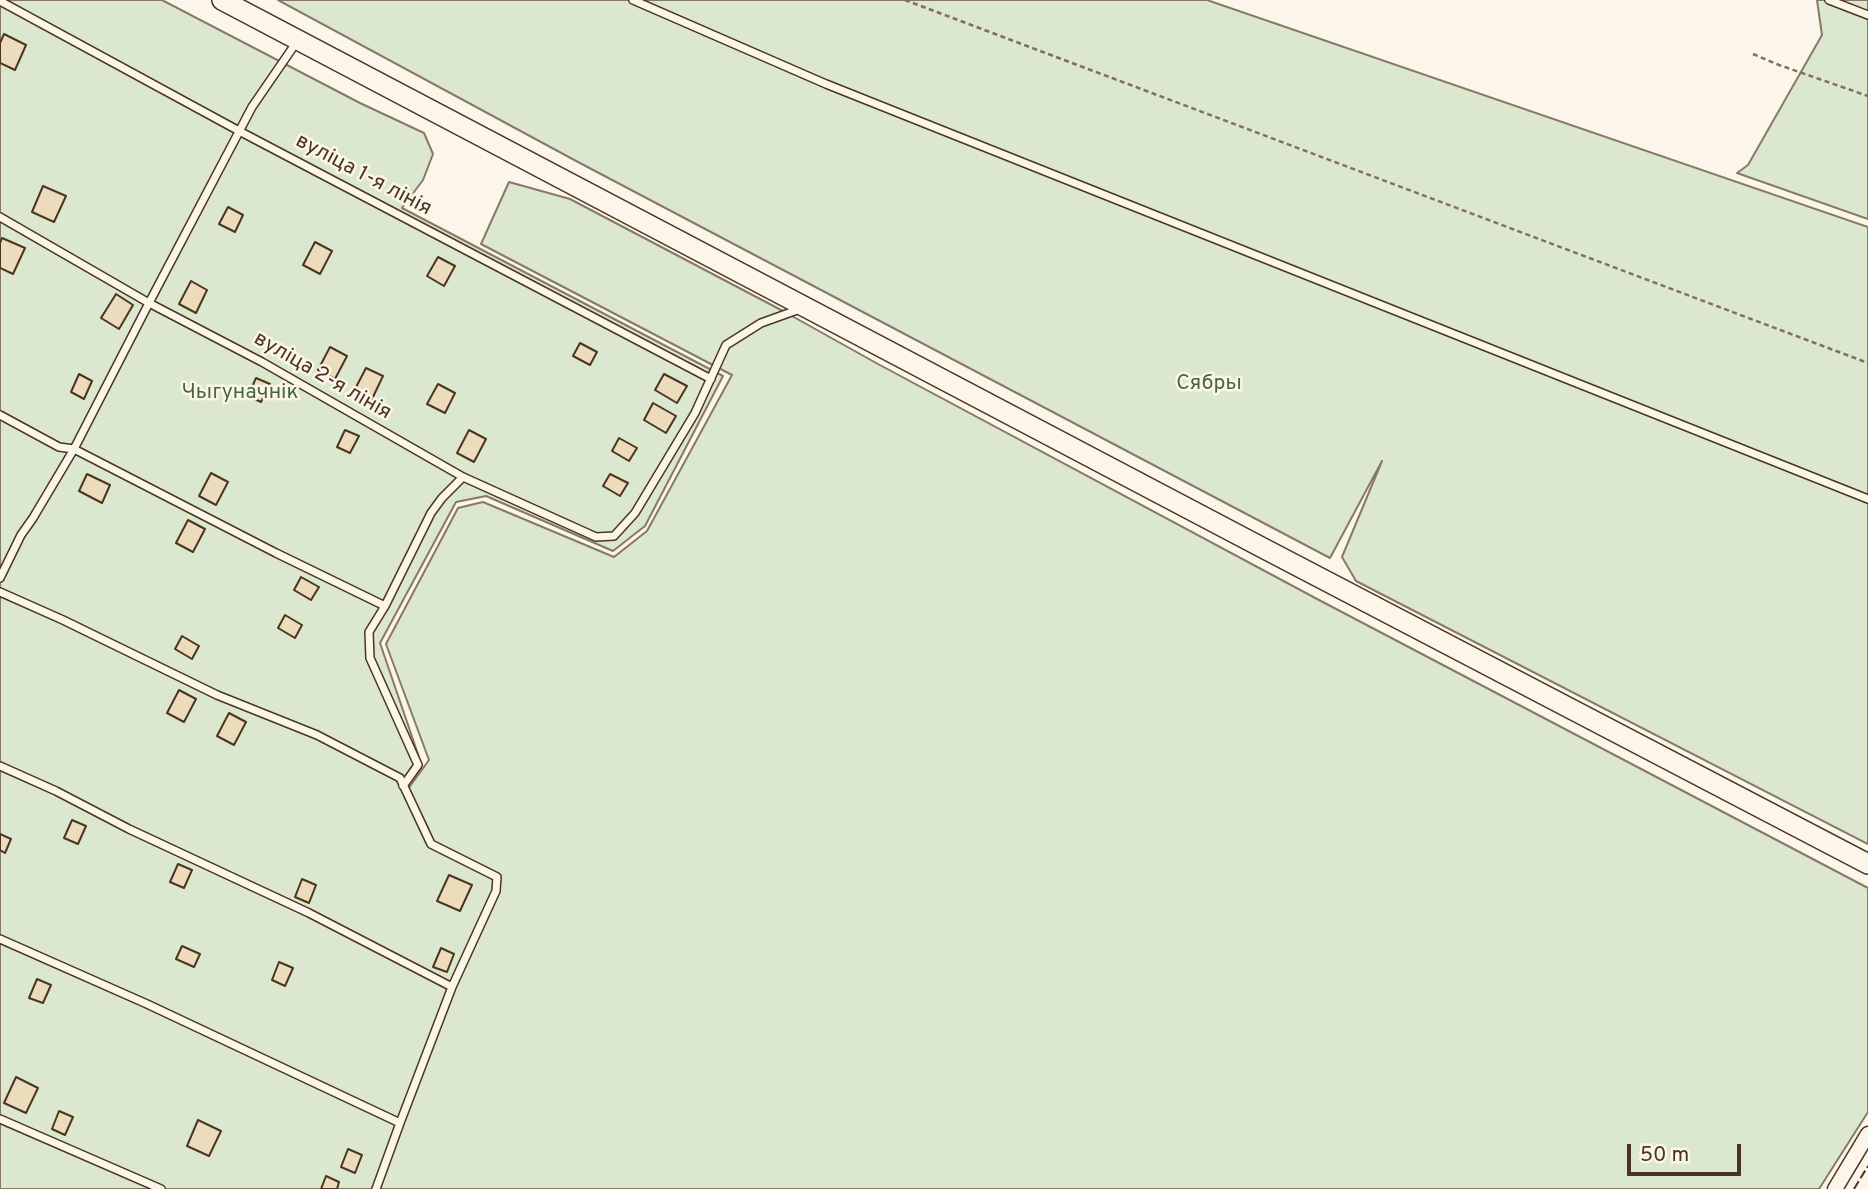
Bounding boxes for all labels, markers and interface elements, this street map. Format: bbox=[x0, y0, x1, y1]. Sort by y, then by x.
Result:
street label: вуліца 1-я лінія bbox=[290, 129, 436, 223]
street label: вуліца 2-я лінія bbox=[249, 327, 395, 427]
park label: Сябры bbox=[1176, 372, 1242, 398]
park label: Чыгуначнік bbox=[182, 381, 298, 407]
scale bar bbox=[1630, 1130, 1744, 1174]
text: 50 m bbox=[1640, 1142, 1689, 1169]

